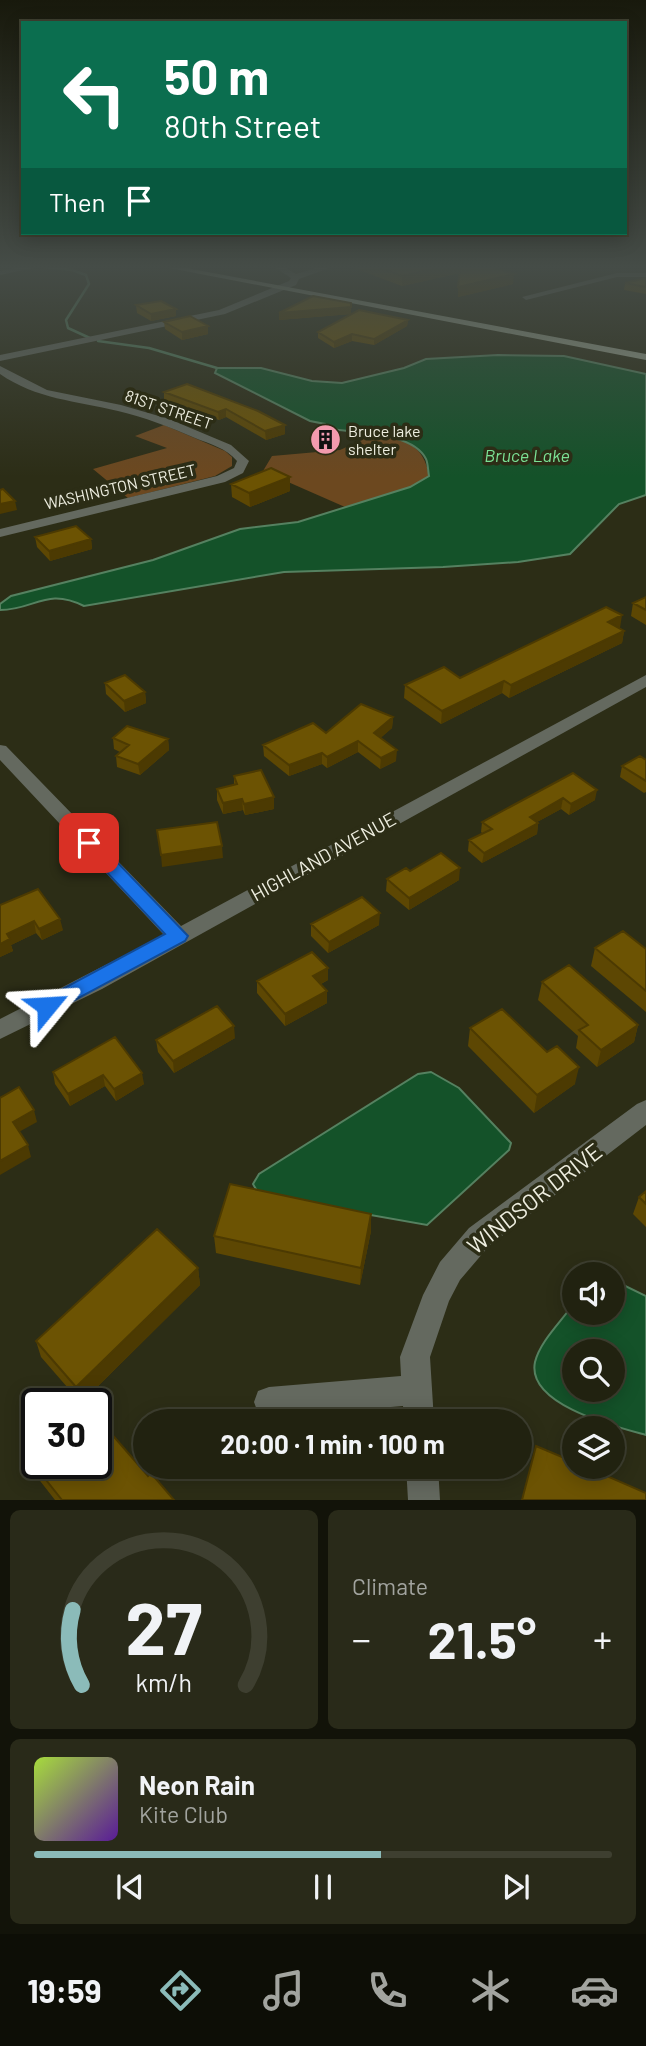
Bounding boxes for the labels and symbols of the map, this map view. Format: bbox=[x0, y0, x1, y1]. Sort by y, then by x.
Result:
street label: 81ST STREET bbox=[123, 385, 215, 433]
place label: Bruce lake shelter bbox=[348, 421, 421, 458]
building icon: Bruce lake shelter bbox=[308, 422, 342, 456]
water label: Bruce Lake bbox=[484, 444, 570, 466]
street label: WASHINGTON STREET bbox=[42, 459, 198, 513]
street label: HIGHLAND AVENUE bbox=[246, 807, 400, 905]
pin bbox=[59, 813, 119, 873]
position arrow bbox=[10, 969, 84, 1043]
street label: WINDSOR DRIVE bbox=[461, 1137, 607, 1259]
speed limit sign: 30 bbox=[21, 1388, 112, 1479]

